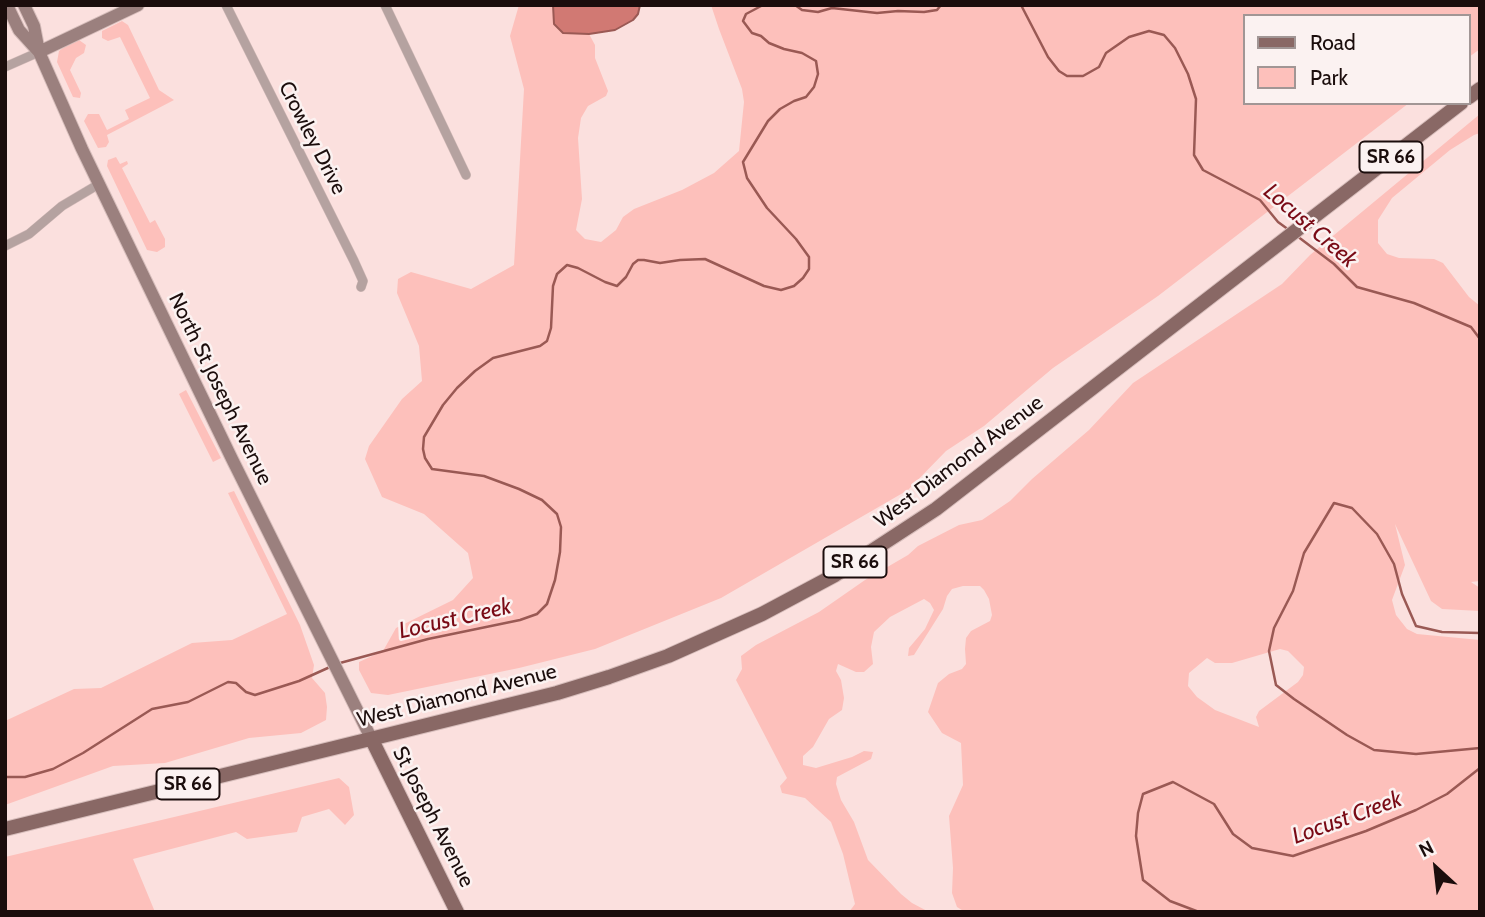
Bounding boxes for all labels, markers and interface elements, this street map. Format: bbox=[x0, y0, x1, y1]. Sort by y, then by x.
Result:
legend bbox=[1244, 14, 1471, 105]
text: Road bbox=[1310, 30, 1356, 55]
text: Park bbox=[1310, 65, 1348, 90]
street label: Crowley Drive bbox=[273, 77, 351, 199]
road number: SR 66 bbox=[1360, 141, 1422, 172]
water label: Locust Creek bbox=[1258, 178, 1362, 274]
street label: North St Joseph Avenue bbox=[163, 289, 277, 489]
street label: West Diamond Avenue bbox=[870, 390, 1048, 534]
road number: SR 66 bbox=[824, 547, 886, 578]
water label: Locust Creek bbox=[396, 593, 514, 645]
street label: West Diamond Avenue bbox=[355, 659, 559, 733]
street label: St Joseph Avenue bbox=[387, 743, 479, 891]
road number: SR 66 bbox=[156, 768, 220, 800]
water label: Locust Creek bbox=[1288, 785, 1406, 851]
north arrow bbox=[1401, 833, 1471, 903]
text: N bbox=[1415, 836, 1437, 862]

